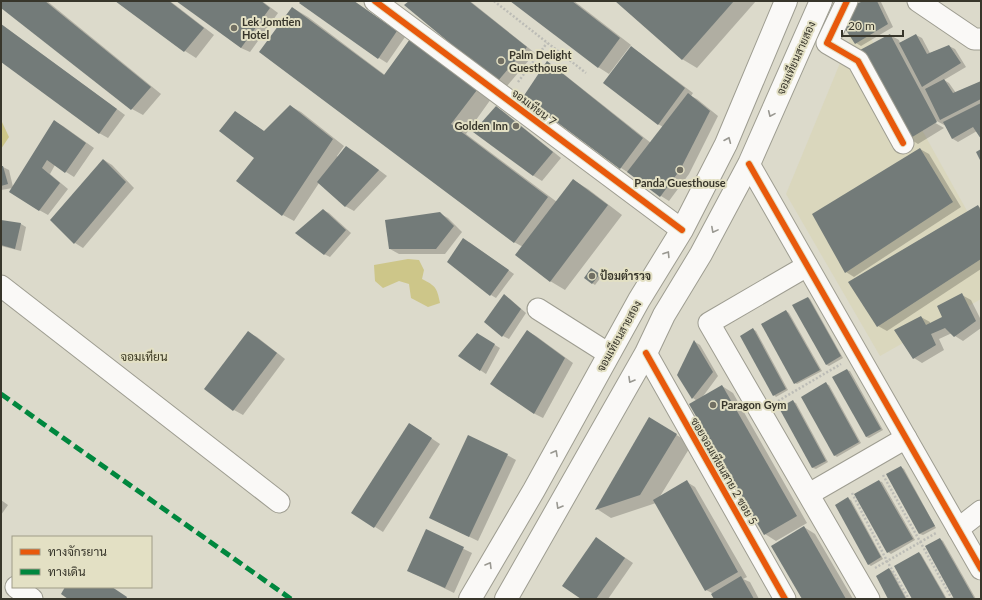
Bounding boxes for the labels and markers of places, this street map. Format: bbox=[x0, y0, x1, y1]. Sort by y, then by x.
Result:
place label: Lek Jomtien Hotel bbox=[242, 15, 301, 41]
marker: Lek Jomtien Hotel bbox=[229, 23, 239, 33]
place label: Palm Delight Guesthouse bbox=[509, 48, 572, 74]
marker: Palm Delight Guesthouse bbox=[496, 56, 506, 66]
place label: Golden Inn bbox=[454, 119, 508, 132]
marker: Golden Inn bbox=[511, 121, 521, 131]
marker: Panda Guesthouse bbox=[675, 165, 685, 175]
place label: Panda Guesthouse bbox=[634, 176, 726, 189]
place label: ป้อมตำรวจ bbox=[600, 269, 651, 282]
marker: ป้อมตำรวจ bbox=[587, 271, 597, 281]
place label: Paragon Gym bbox=[721, 398, 787, 411]
marker: Paragon Gym bbox=[708, 400, 718, 410]

